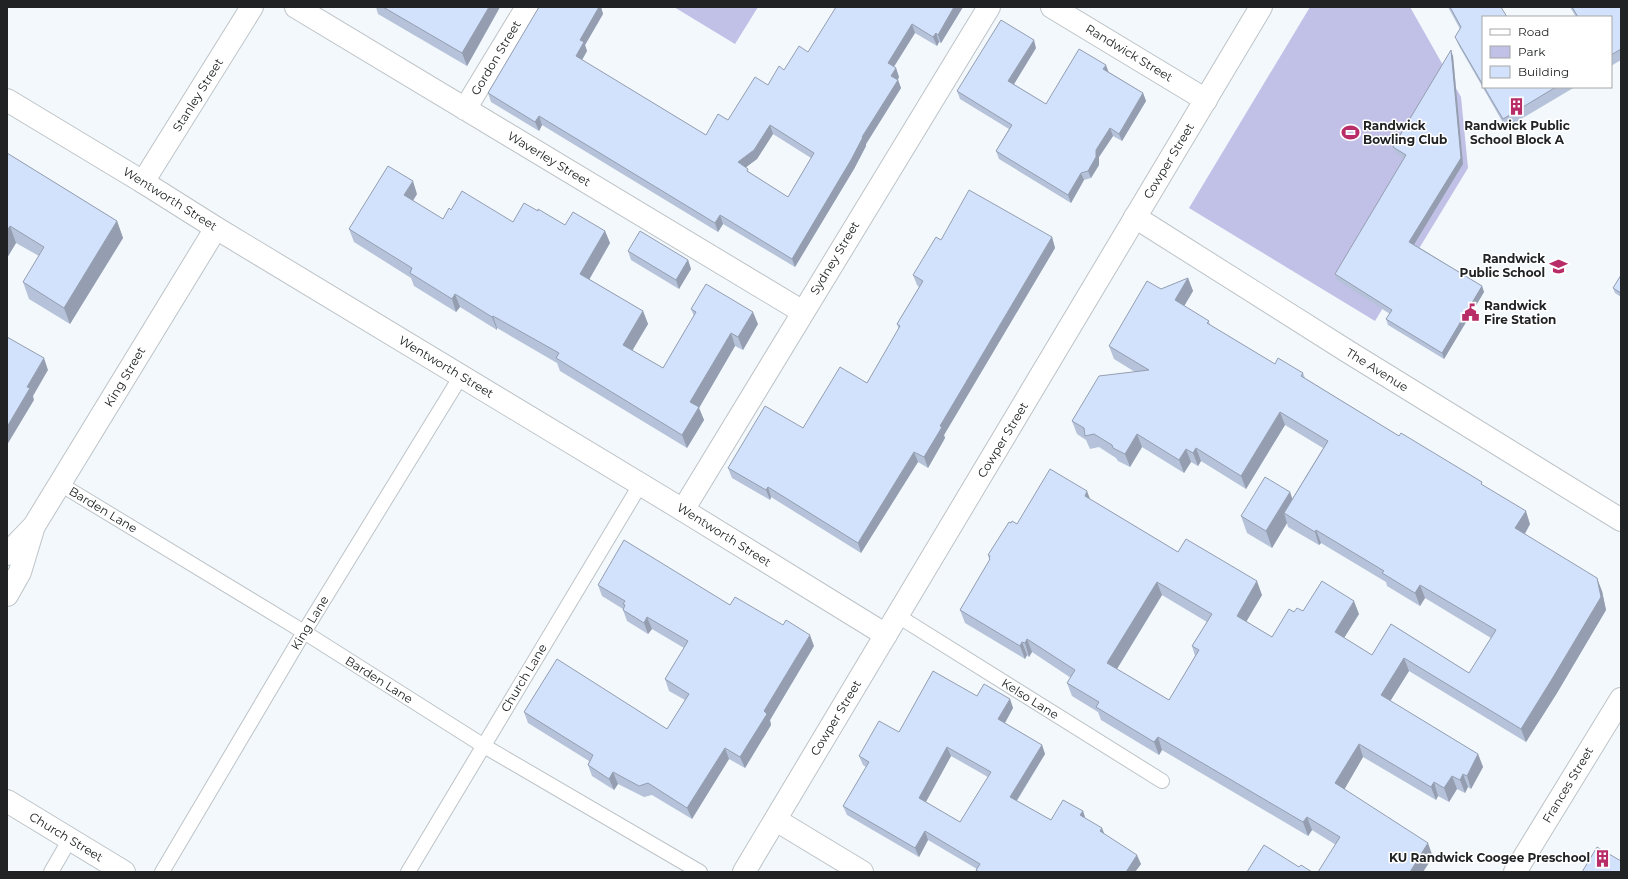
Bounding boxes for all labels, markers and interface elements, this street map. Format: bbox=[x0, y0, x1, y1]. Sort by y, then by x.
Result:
legend bbox=[1482, 16, 1612, 88]
street label: Gordon Street bbox=[467, 17, 524, 98]
street label: Randwick Street bbox=[1083, 21, 1176, 85]
text: Road bbox=[1518, 24, 1549, 39]
text: Park bbox=[1518, 44, 1546, 59]
street label: Stanley Street bbox=[169, 55, 226, 134]
text: Building bbox=[1518, 64, 1569, 79]
building icon: Randwick Public School Block A bbox=[1507, 97, 1527, 117]
place label: Randwick Bowling Club bbox=[1363, 118, 1447, 147]
place label: Randwick Public School Block A bbox=[1464, 118, 1570, 147]
street label: Cowper Street bbox=[1140, 120, 1197, 201]
sports icon: Randwick Bowling Club bbox=[1340, 123, 1360, 143]
street label: Waverley Street bbox=[505, 128, 594, 189]
street label: Wentworth Street bbox=[120, 164, 220, 234]
street label: Sydney Street bbox=[807, 218, 862, 297]
place label: Randwick Public School bbox=[1460, 251, 1545, 280]
school or university icon: Randwick Public School bbox=[1548, 256, 1568, 276]
place label: Randwick Fire Station bbox=[1484, 298, 1556, 327]
public building icon: Randwick Fire Station bbox=[1461, 303, 1481, 323]
street label: Wentworth Street bbox=[396, 332, 497, 401]
street label: King Street bbox=[101, 344, 148, 410]
street label: The Avenue bbox=[1343, 344, 1411, 395]
street label: Cowper Street bbox=[974, 399, 1031, 480]
street label: Barden Lane bbox=[66, 483, 140, 536]
street label: Wentworth Street bbox=[674, 500, 774, 570]
street label: King Lane bbox=[287, 593, 332, 653]
street label: Church Lane bbox=[497, 641, 550, 715]
street label: Barden Lane bbox=[343, 653, 416, 706]
street label: Kelso Lane bbox=[999, 675, 1062, 722]
street label: Cowper Street bbox=[807, 677, 864, 758]
street label: Frances Street bbox=[1539, 744, 1596, 826]
street label: Church Street bbox=[27, 809, 106, 865]
building icon: KU Randwick Coogee Preschool bbox=[1593, 848, 1613, 868]
place label: KU Randwick Coogee Preschool bbox=[1389, 850, 1590, 865]

